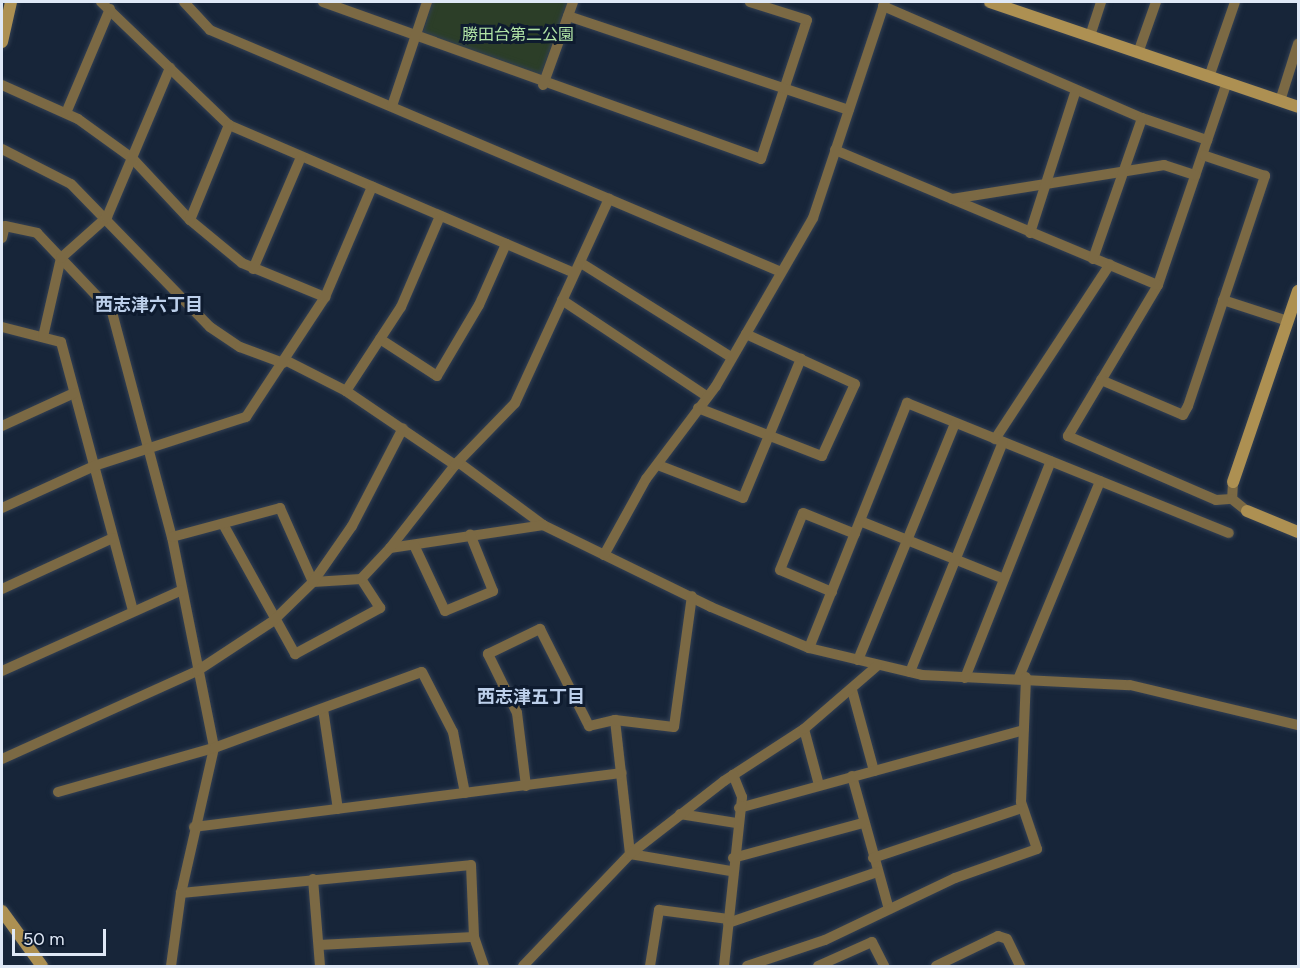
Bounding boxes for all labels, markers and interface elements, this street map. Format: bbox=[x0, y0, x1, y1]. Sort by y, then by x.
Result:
park label: 勝田台第二公園 bbox=[462, 25, 574, 45]
district label: 西志津六丁目 bbox=[95, 294, 203, 316]
district label: 西志津五丁目 bbox=[477, 686, 585, 708]
scale bar bbox=[15, 917, 110, 955]
text: 50 m bbox=[23, 928, 65, 950]

